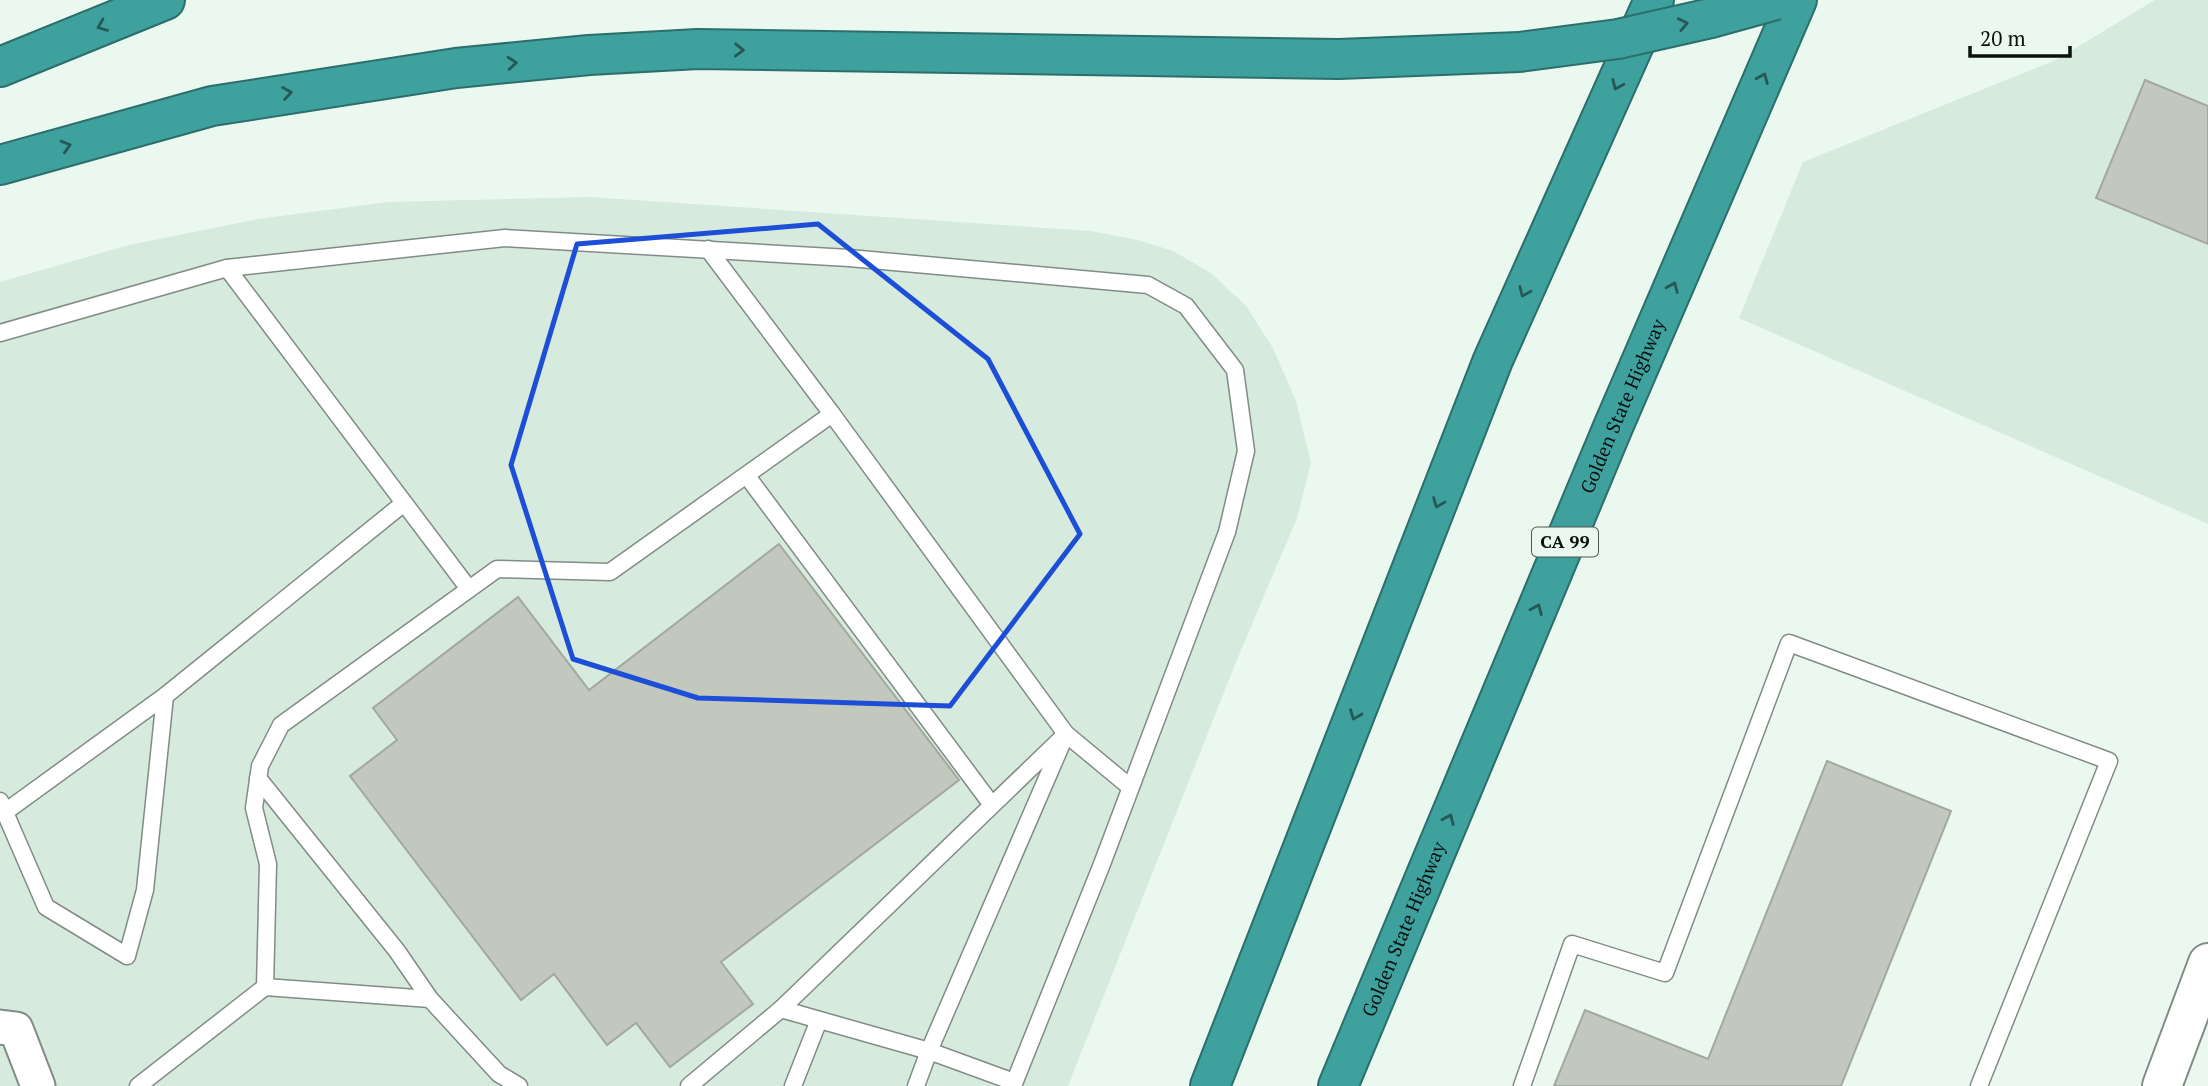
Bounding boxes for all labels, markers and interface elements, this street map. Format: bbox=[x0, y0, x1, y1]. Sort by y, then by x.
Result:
scale bar bbox=[1970, 14, 2070, 58]
one-way arrow bbox=[97, 17, 109, 31]
one-way arrow bbox=[1677, 18, 1689, 33]
text: 20 m bbox=[1980, 24, 2026, 52]
one-way arrow bbox=[734, 42, 745, 58]
one-way arrow bbox=[507, 56, 518, 71]
one-way arrow bbox=[1755, 73, 1769, 85]
one-way arrow bbox=[1611, 77, 1625, 90]
one-way arrow bbox=[281, 86, 292, 101]
one-way arrow bbox=[59, 140, 71, 155]
one-way arrow bbox=[1665, 282, 1679, 294]
one-way arrow bbox=[1518, 285, 1532, 297]
street label: Golden State Highway bbox=[1574, 314, 1670, 497]
one-way arrow bbox=[1432, 496, 1446, 508]
road number: CA 99 bbox=[1532, 528, 1598, 556]
one-way arrow bbox=[1528, 604, 1542, 616]
one-way arrow bbox=[1349, 708, 1363, 720]
one-way arrow bbox=[1441, 814, 1455, 826]
street label: Golden State Highway bbox=[1355, 837, 1451, 1020]

